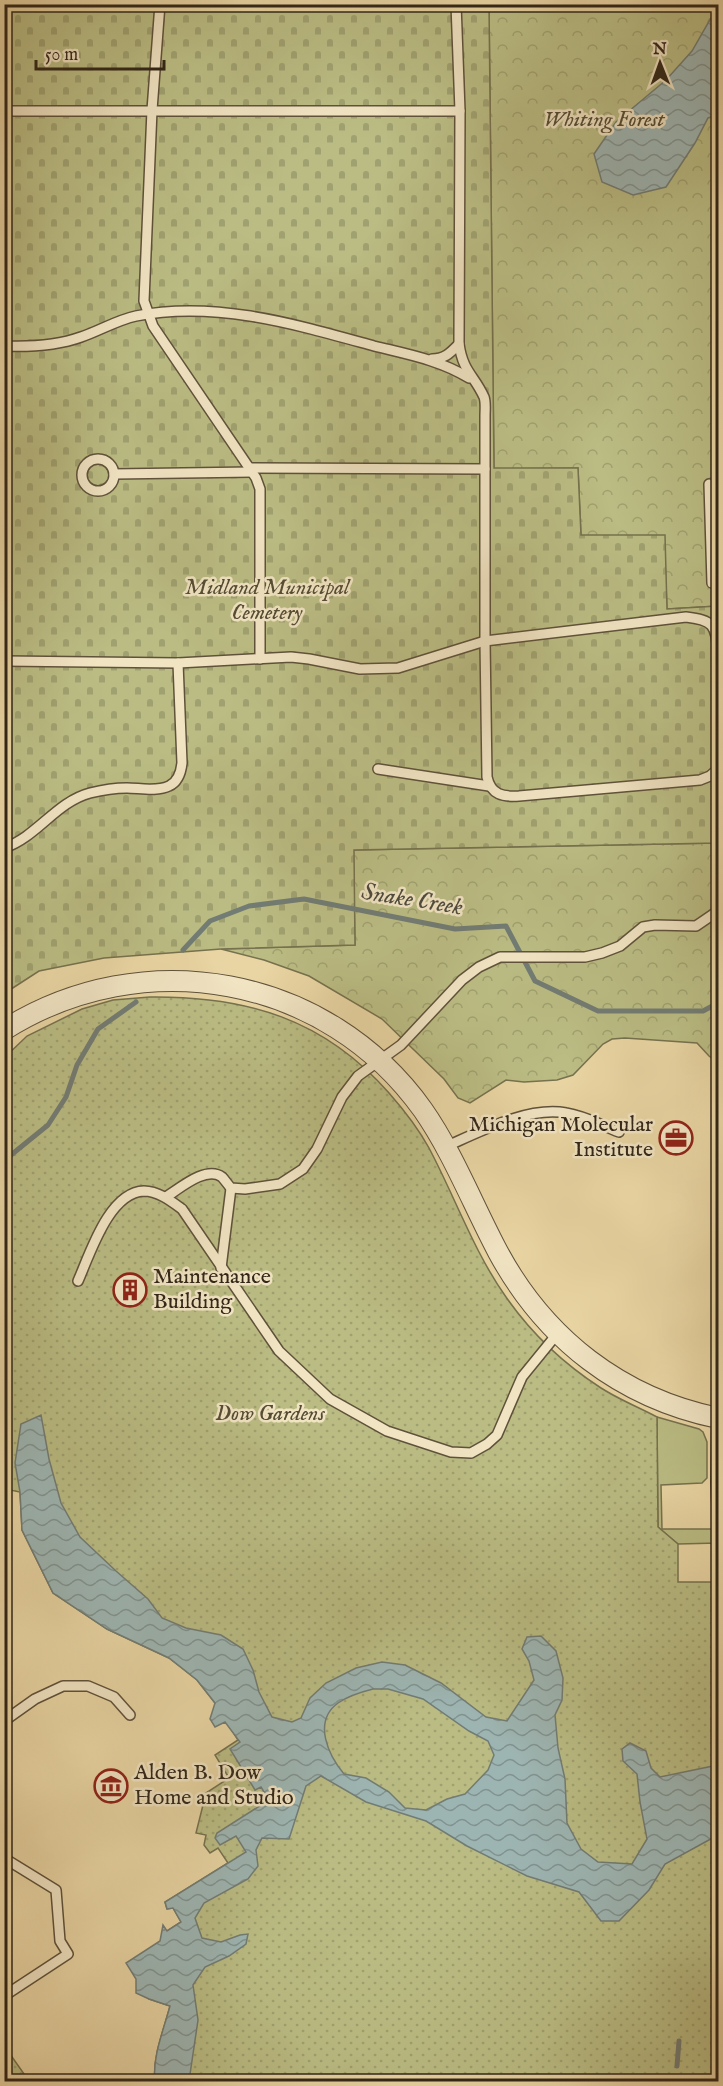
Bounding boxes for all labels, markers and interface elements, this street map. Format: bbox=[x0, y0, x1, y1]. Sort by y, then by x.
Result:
scale bar bbox=[36, 33, 164, 71]
north arrow bbox=[630, 33, 690, 93]
text: N bbox=[652, 40, 667, 60]
text: 50 m bbox=[45, 44, 78, 67]
park label: Whiting Forest bbox=[543, 106, 666, 134]
park label: Midland Municipal Cemetery bbox=[185, 574, 351, 627]
water label: Snake Creek bbox=[359, 877, 465, 923]
place label: Michigan Molecular Institute bbox=[469, 1111, 653, 1164]
office icon: Michigan Molecular Institute bbox=[658, 1120, 694, 1156]
place label: Maintenance Building bbox=[153, 1263, 271, 1316]
building icon: Maintenance Building bbox=[112, 1272, 148, 1308]
park label: Dow Gardens bbox=[215, 1400, 325, 1428]
place label: Alden B. Dow Home and Studio bbox=[133, 1759, 294, 1812]
museum icon: Alden B. Dow Home and Studio bbox=[93, 1768, 129, 1804]

